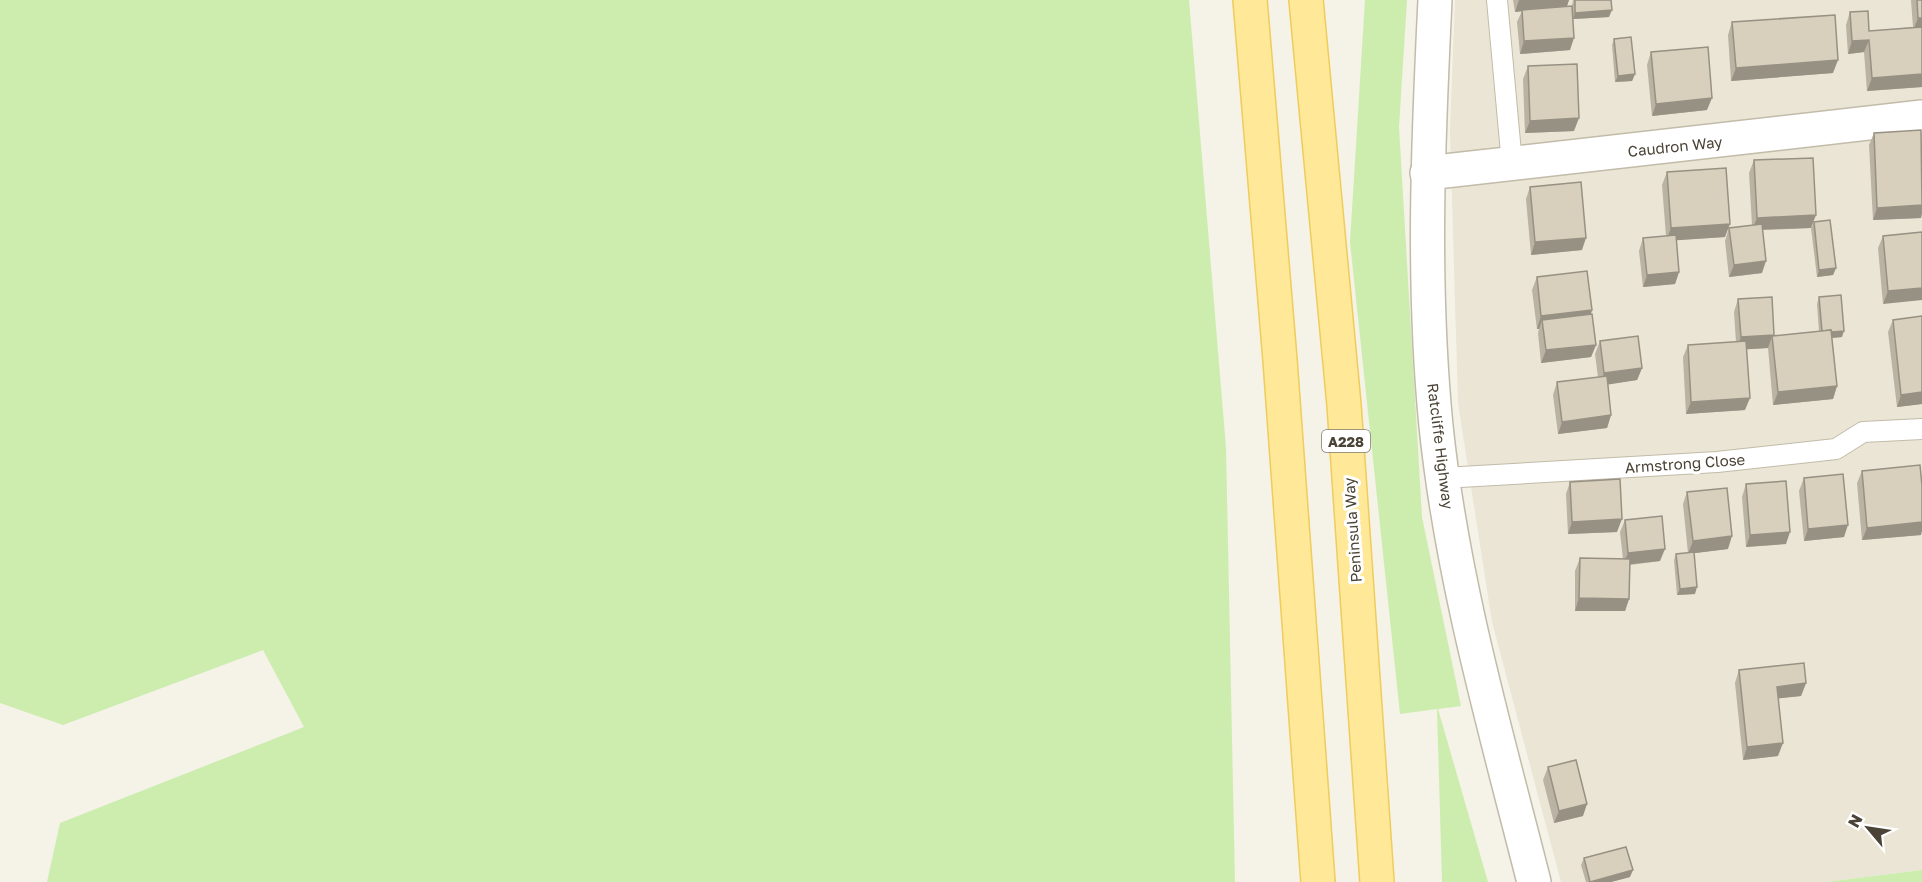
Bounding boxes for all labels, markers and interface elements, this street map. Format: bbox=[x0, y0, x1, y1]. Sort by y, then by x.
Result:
street label: Caudron Way bbox=[1627, 132, 1724, 160]
street label: Ratcliffe Highway bbox=[1424, 382, 1458, 511]
road number: A228 bbox=[1322, 430, 1370, 452]
street label: Armstrong Close bbox=[1624, 450, 1746, 476]
street label: Peninsula Way bbox=[1339, 476, 1365, 583]
north arrow bbox=[1838, 798, 1898, 858]
text: N bbox=[1843, 811, 1867, 831]

